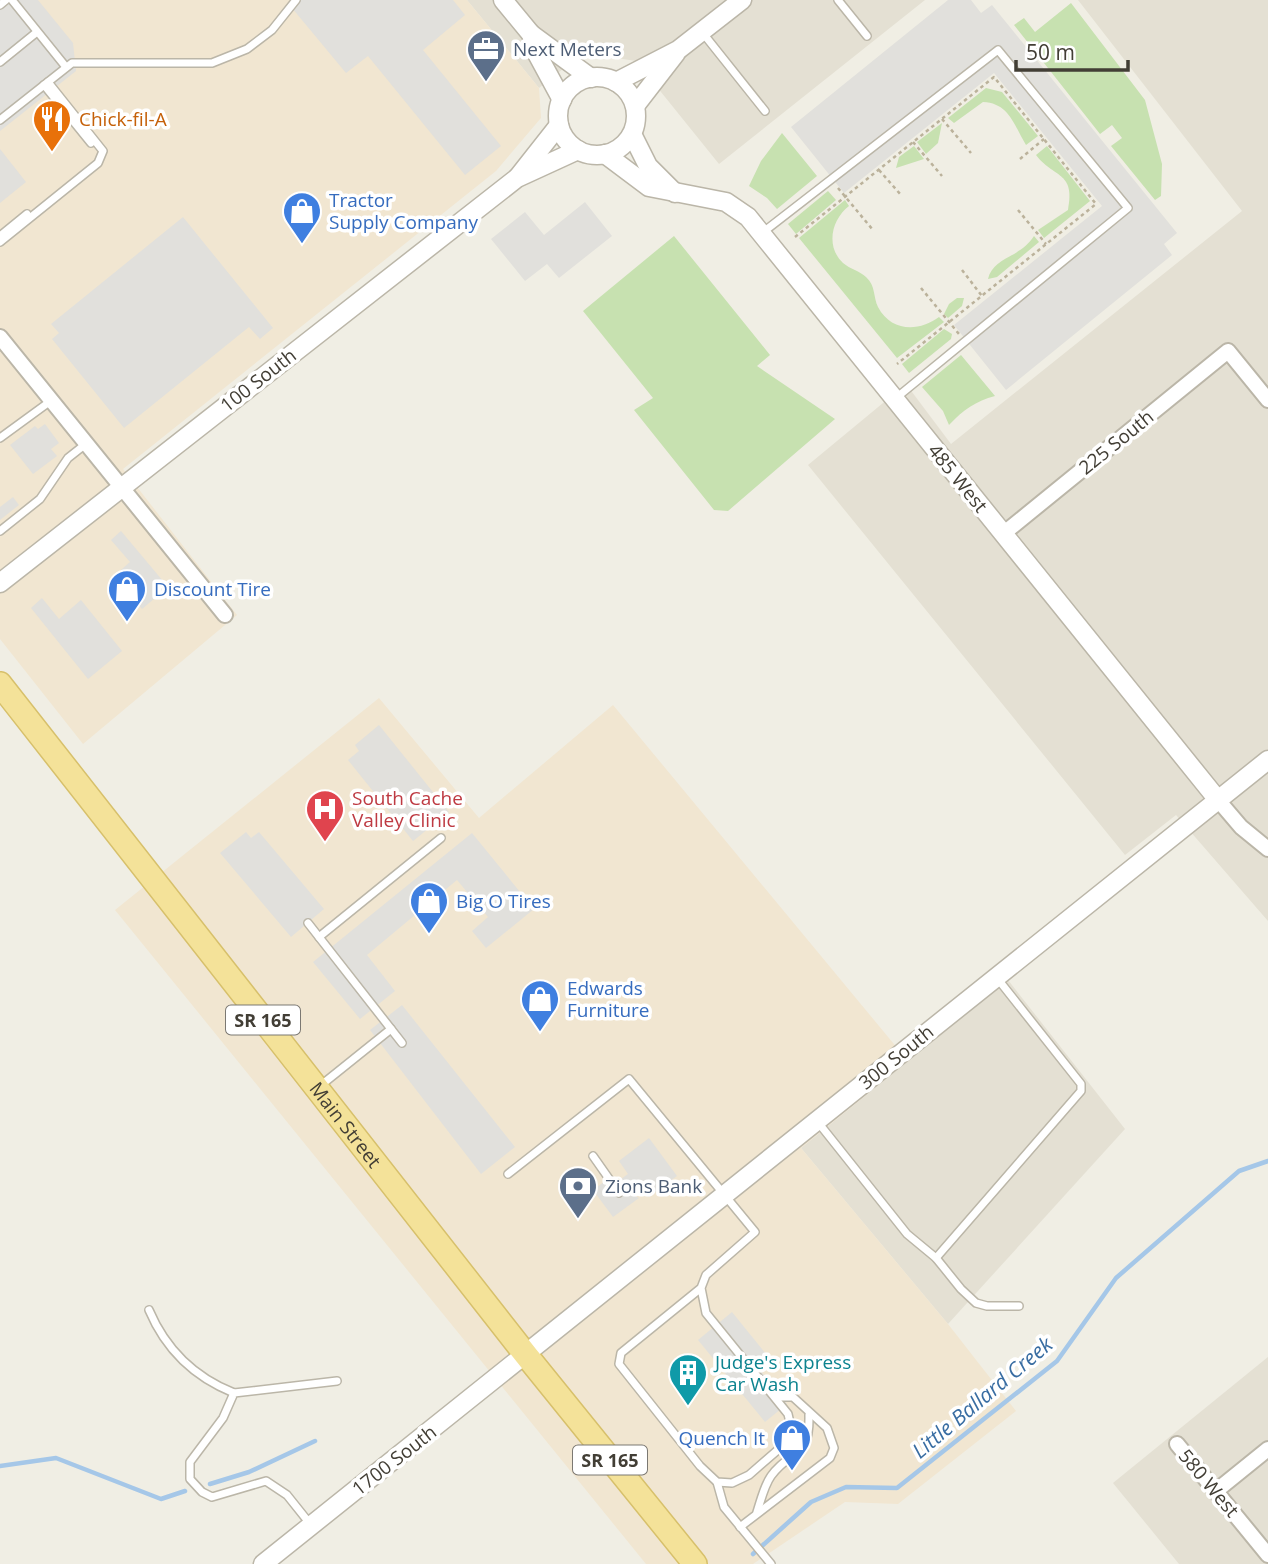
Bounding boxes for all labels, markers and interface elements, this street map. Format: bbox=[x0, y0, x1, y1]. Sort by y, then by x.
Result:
office icon: Next Meters bbox=[465, 28, 507, 83]
scale bar bbox=[1016, 28, 1128, 72]
place label: Next Meters bbox=[513, 36, 622, 62]
text: 50 m bbox=[1026, 38, 1075, 66]
restaurant icon: Chick-fil-A bbox=[31, 98, 73, 153]
place label: Chick-fil-A bbox=[79, 106, 167, 132]
place label: Tractor Supply Company bbox=[329, 187, 478, 235]
shop icon: Tractor Supply Company bbox=[281, 190, 323, 245]
street label: 100 South bbox=[215, 342, 301, 418]
street label: 225 South bbox=[1073, 404, 1159, 480]
street label: 485 West bbox=[922, 438, 994, 518]
shop icon: Discount Tire bbox=[106, 568, 148, 623]
place label: Discount Tire bbox=[154, 576, 271, 602]
place label: South Cache Valley Clinic bbox=[352, 785, 463, 833]
hospital icon: South Cache Valley Clinic bbox=[304, 788, 346, 843]
shop icon: Big O Tires bbox=[408, 880, 450, 935]
place label: Big O Tires bbox=[456, 888, 551, 914]
place label: Edwards Furniture bbox=[567, 975, 650, 1023]
shop icon: Edwards Furniture bbox=[519, 978, 561, 1033]
road number: SR 165 bbox=[226, 1006, 300, 1035]
street label: 300 South bbox=[853, 1019, 939, 1095]
street label: Main Street bbox=[304, 1077, 387, 1173]
bank icon: Zions Bank bbox=[557, 1165, 599, 1220]
place label: Zions Bank bbox=[605, 1173, 702, 1199]
water label: Little Ballard Creek bbox=[906, 1330, 1059, 1464]
place label: Judge's Express Car Wash bbox=[713, 1349, 851, 1397]
building icon: Judge's Express Car Wash bbox=[667, 1352, 709, 1407]
shop icon: Quench It bbox=[771, 1417, 813, 1472]
street label: 1700 South bbox=[346, 1419, 442, 1501]
place label: Quench It bbox=[678, 1425, 765, 1451]
street label: 580 West bbox=[1173, 1443, 1245, 1523]
road number: SR 165 bbox=[573, 1446, 647, 1475]

